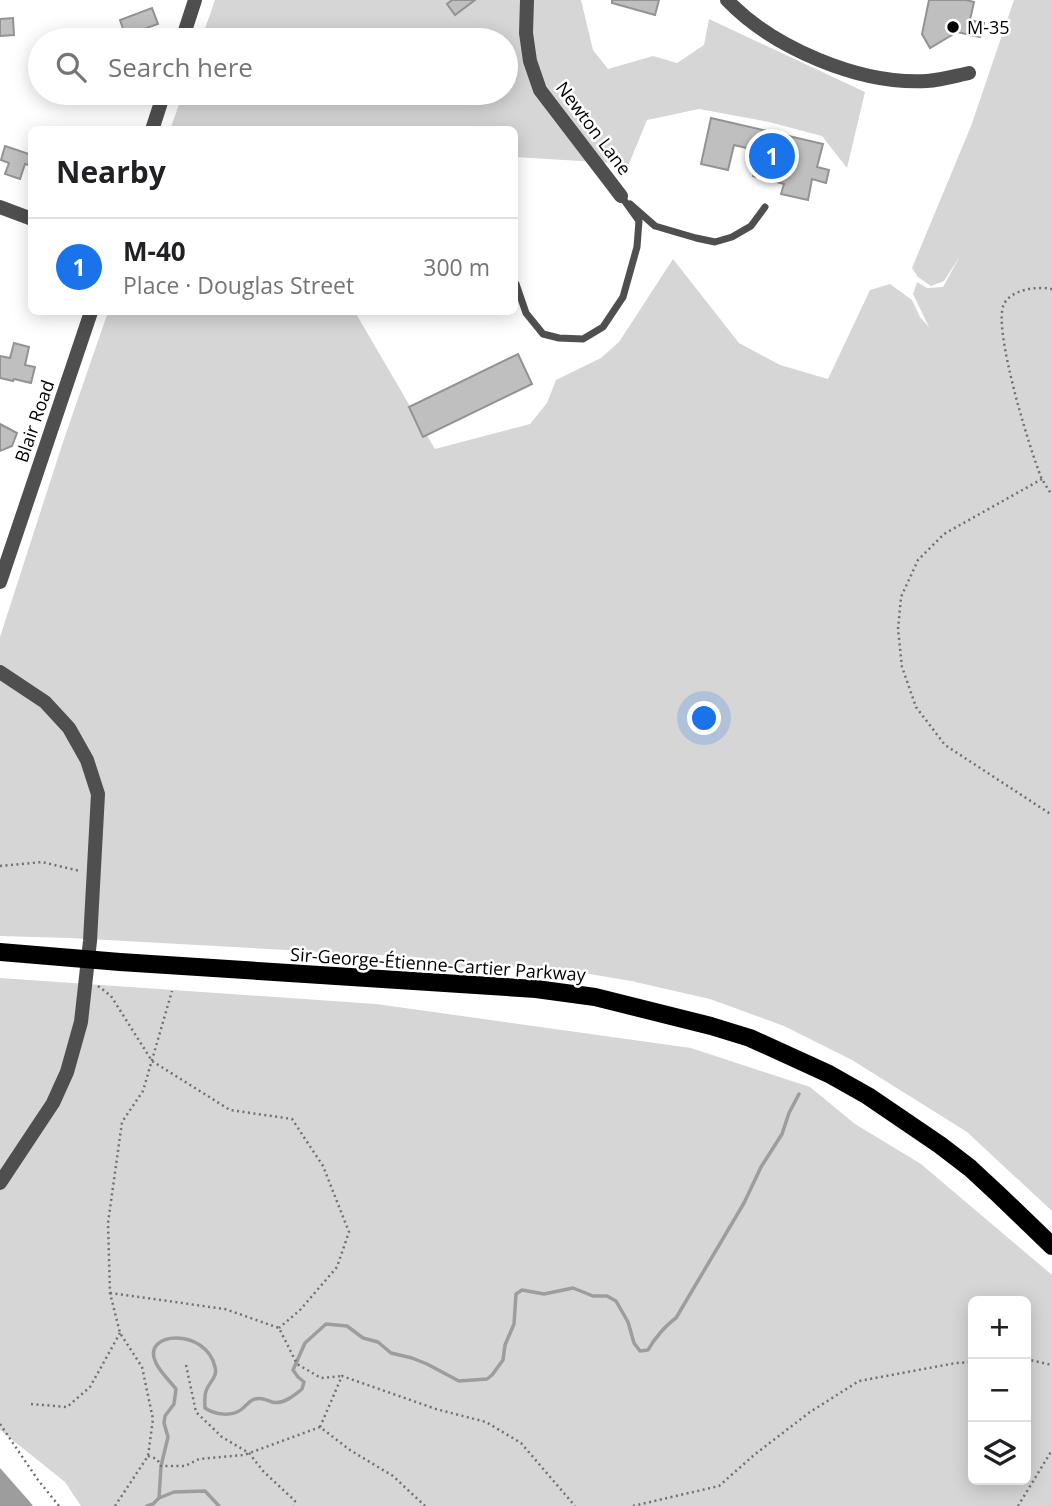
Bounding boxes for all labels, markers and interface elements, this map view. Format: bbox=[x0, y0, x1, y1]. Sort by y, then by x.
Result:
place label: M-35 bbox=[967, 15, 1010, 39]
marker: M-35 bbox=[945, 19, 961, 35]
search box bbox=[28, 28, 518, 105]
icon: search bbox=[52, 48, 90, 86]
text: Search here bbox=[108, 49, 253, 85]
street label: Newton Lane bbox=[551, 76, 637, 180]
pin: 1 bbox=[749, 130, 795, 182]
text: Nearby bbox=[56, 151, 166, 192]
text: M-40 bbox=[123, 233, 186, 269]
text: 1 bbox=[72, 251, 86, 283]
text: 300 m bbox=[423, 251, 490, 283]
text: Place · Douglas Street bbox=[123, 269, 354, 301]
street label: Blair Road bbox=[9, 377, 59, 465]
your location bbox=[687, 701, 721, 735]
street label: Sir-George-Étienne-Cartier Parkway bbox=[289, 942, 587, 986]
map controls bbox=[968, 1296, 1031, 1485]
button: + bbox=[968, 1296, 1031, 1359]
button: − bbox=[968, 1359, 1031, 1422]
button: layers bbox=[968, 1422, 1031, 1485]

